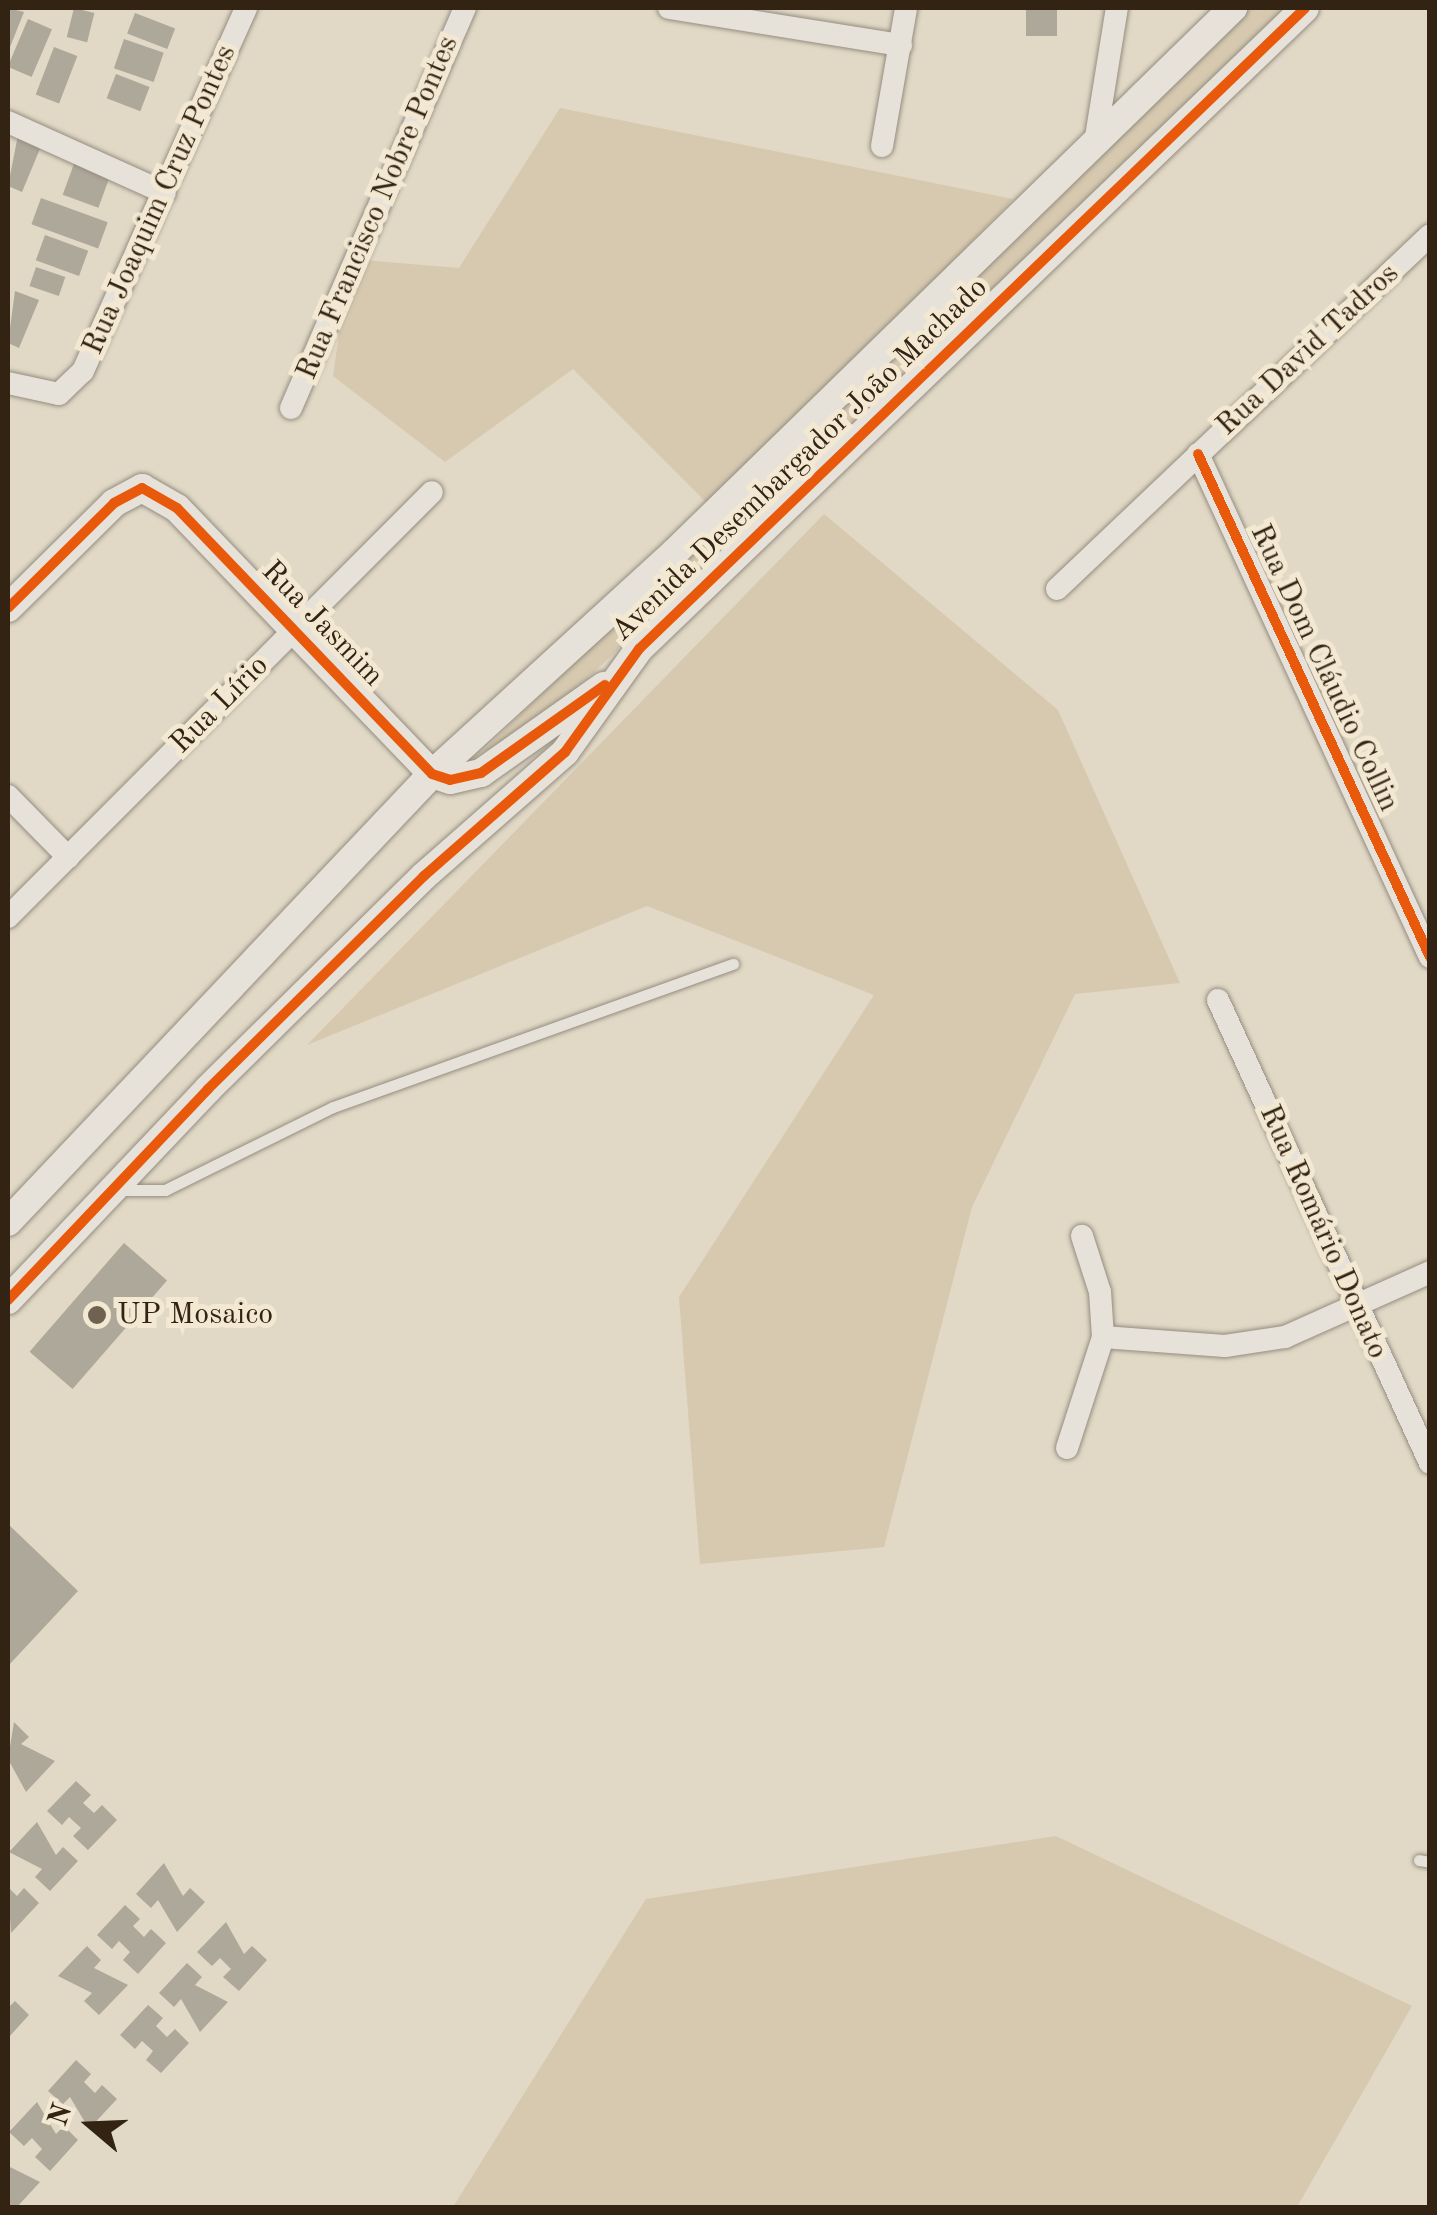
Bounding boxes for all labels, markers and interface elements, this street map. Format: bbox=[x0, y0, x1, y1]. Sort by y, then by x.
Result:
street label: Rua Francisco Nobre Pontes bbox=[289, 31, 467, 385]
street label: Rua Joaquim Cruz Pontes bbox=[75, 40, 245, 360]
street label: Rua David Tadros bbox=[1209, 256, 1407, 444]
street label: Avenida Desembargador João Machado bbox=[604, 270, 996, 650]
street label: Rua Dom Cláudio Collin bbox=[1242, 519, 1406, 817]
street label: Rua Jasmim bbox=[253, 554, 391, 694]
street label: Rua Lírio bbox=[163, 648, 277, 762]
street label: Rua Romário Donato bbox=[1251, 1099, 1395, 1365]
place label: UP Mosaico bbox=[117, 1297, 273, 1333]
marker: UP Mosaico bbox=[86, 1304, 108, 1326]
north arrow bbox=[40, 2075, 140, 2175]
text: N bbox=[45, 2101, 78, 2130]

